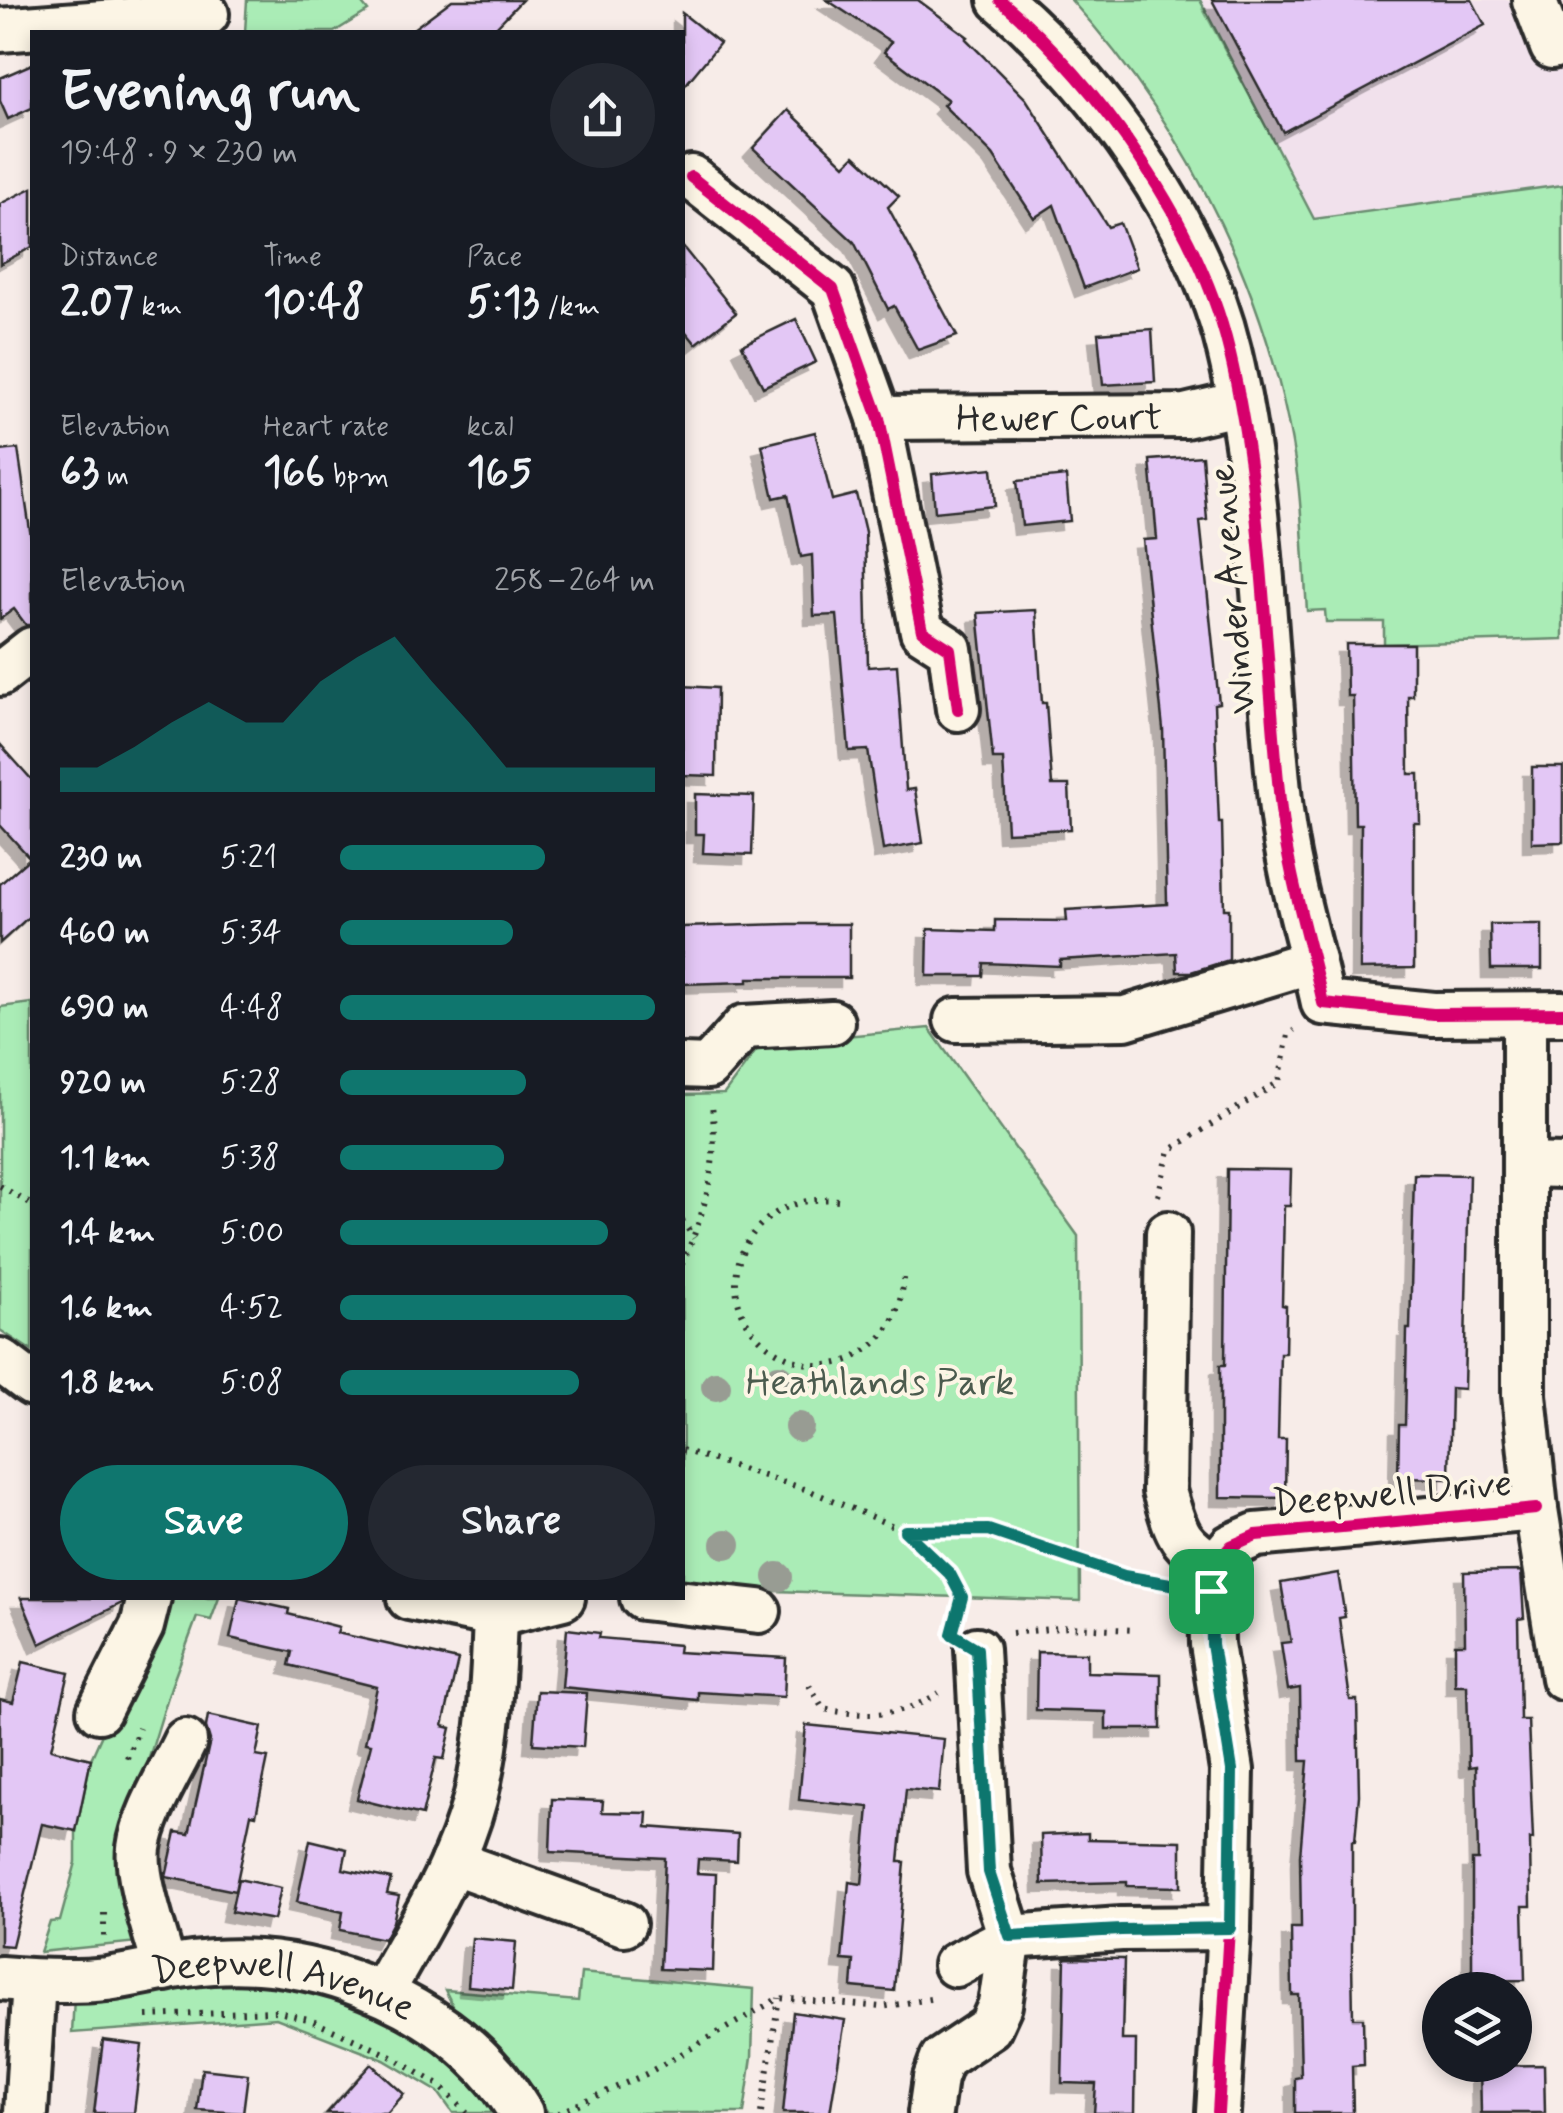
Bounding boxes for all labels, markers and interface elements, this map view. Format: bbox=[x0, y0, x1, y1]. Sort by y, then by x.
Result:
text: Evening run bbox=[60, 58, 360, 130]
button: share bbox=[550, 63, 655, 168]
text: 19:48 · 9 × 230 m bbox=[60, 132, 298, 174]
text: Distance bbox=[60, 239, 158, 276]
text: Time bbox=[263, 239, 322, 276]
text: Pace bbox=[467, 239, 522, 276]
text: 2.07 bbox=[60, 276, 134, 331]
text: 10:48 bbox=[263, 276, 365, 331]
text: 5:13 bbox=[467, 276, 540, 331]
text: km bbox=[134, 289, 182, 326]
text: /km bbox=[540, 289, 600, 326]
street label: Hewer Court bbox=[956, 394, 1162, 444]
text: Elevation bbox=[60, 409, 170, 446]
text: Heart rate bbox=[263, 409, 389, 446]
text: kcal bbox=[467, 409, 514, 446]
text: 63 bbox=[60, 446, 99, 501]
text: 166 bbox=[263, 446, 325, 501]
text: 165 bbox=[467, 446, 532, 501]
text: m bbox=[99, 459, 129, 496]
text: bpm bbox=[325, 459, 389, 496]
street label: Winder Avenue bbox=[1198, 462, 1269, 716]
text: Elevation bbox=[60, 560, 186, 602]
text: 258–264 m bbox=[494, 560, 655, 602]
text: 230 m bbox=[60, 837, 143, 879]
text: 5:21 bbox=[220, 837, 277, 879]
text: 460 m bbox=[60, 912, 150, 954]
text: 5:34 bbox=[220, 912, 282, 954]
text: 690 m bbox=[60, 987, 149, 1029]
text: 4:48 bbox=[220, 987, 283, 1029]
text: 920 m bbox=[60, 1062, 146, 1104]
text: 5:28 bbox=[220, 1062, 281, 1104]
text: 1.1 km bbox=[60, 1137, 151, 1179]
text: 5:38 bbox=[220, 1137, 280, 1179]
text: 1.4 km bbox=[60, 1212, 155, 1254]
text: 5:00 bbox=[220, 1212, 284, 1254]
text: 1.6 km bbox=[60, 1287, 153, 1329]
text: 4:52 bbox=[220, 1287, 283, 1329]
park label: Heathlands Park bbox=[746, 1359, 1014, 1408]
text: 1.8 km bbox=[60, 1362, 154, 1404]
text: 5:08 bbox=[220, 1362, 283, 1404]
street label: Deepwell Drive bbox=[1270, 1460, 1514, 1529]
button: Save bbox=[60, 1465, 348, 1580]
button: Share bbox=[368, 1465, 655, 1580]
pin bbox=[1169, 1549, 1254, 1634]
icon: arrive bbox=[1184, 1564, 1239, 1619]
street label: Deepwell Avenue bbox=[148, 1939, 424, 2033]
map controls bbox=[1422, 1972, 1532, 2082]
button: layers bbox=[1422, 1972, 1532, 2082]

